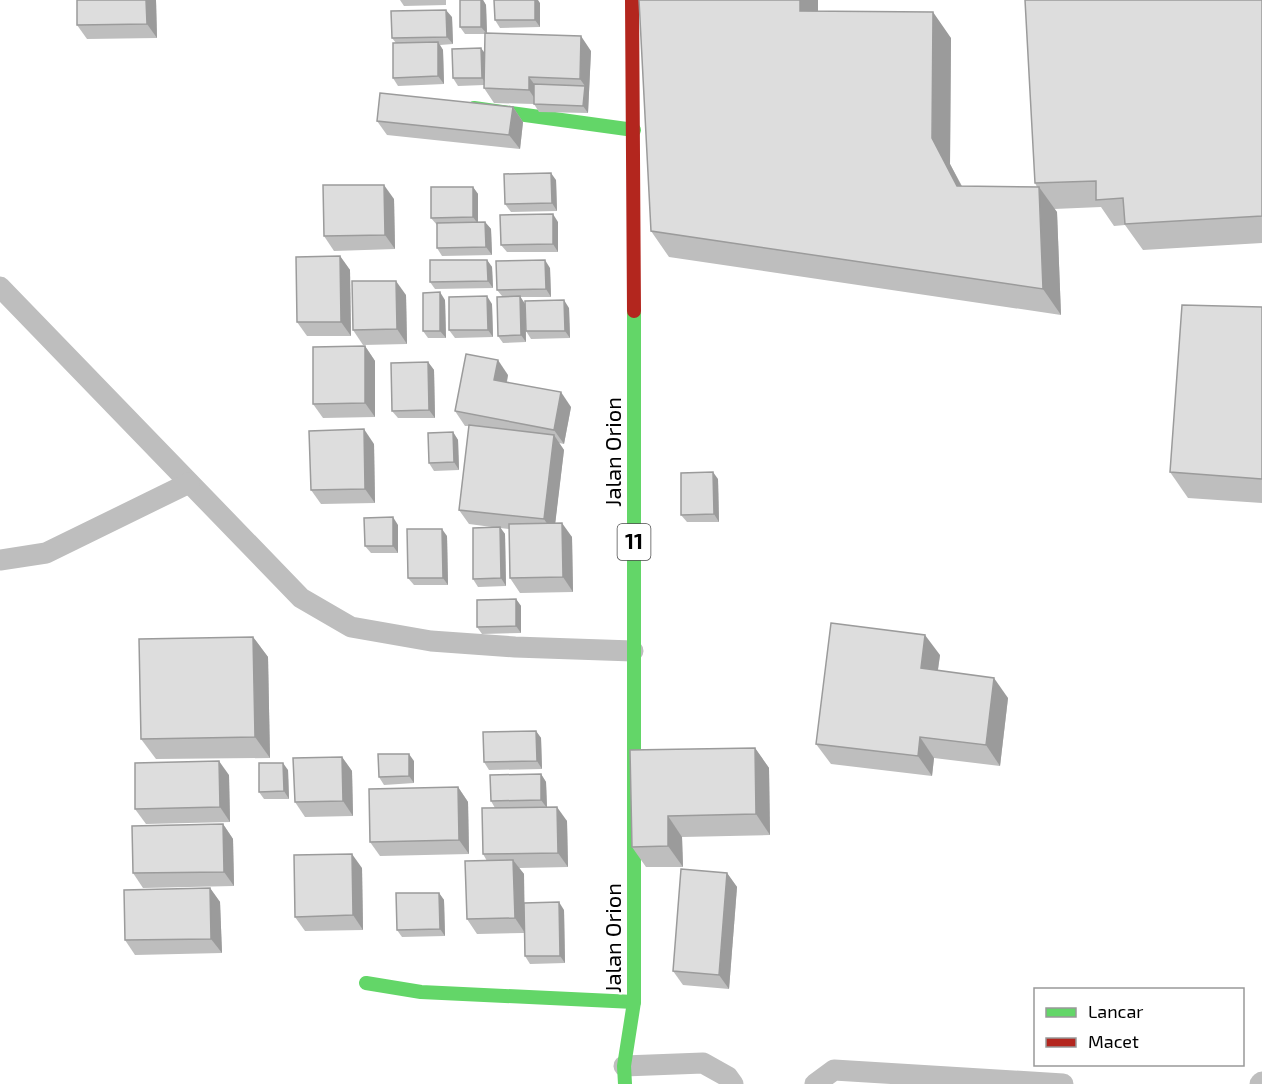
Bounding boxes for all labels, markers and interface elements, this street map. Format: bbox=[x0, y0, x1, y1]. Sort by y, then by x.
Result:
street label: Jalan Orion bbox=[599, 397, 625, 507]
road number: 11 bbox=[618, 524, 650, 560]
street label: Jalan Orion bbox=[599, 883, 625, 993]
legend bbox=[1034, 988, 1244, 1066]
text: Lancar bbox=[1088, 1000, 1144, 1022]
text: Macet bbox=[1088, 1030, 1139, 1052]

